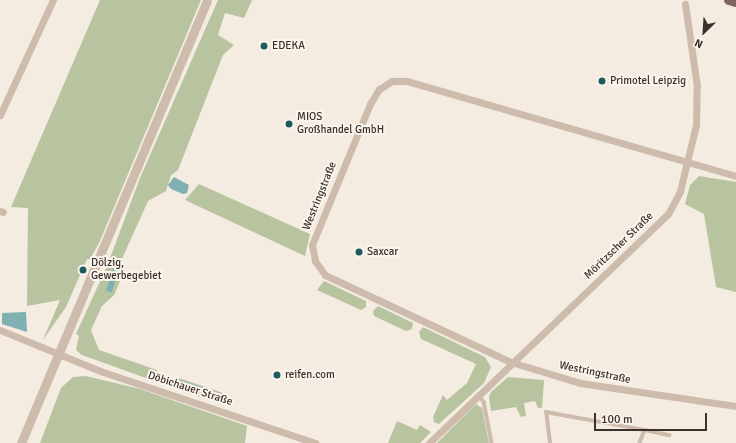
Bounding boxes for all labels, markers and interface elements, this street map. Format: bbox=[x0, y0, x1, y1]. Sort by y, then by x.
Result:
north arrow bbox=[684, 12, 724, 52]
text: N bbox=[693, 36, 705, 51]
place label: EDEKA bbox=[272, 39, 305, 53]
marker: EDEKA bbox=[259, 41, 269, 51]
place label: Primotel Leipzig bbox=[610, 74, 686, 88]
marker: Primotel Leipzig bbox=[597, 76, 607, 86]
place label: MIOS Großhandel GmbH bbox=[297, 111, 384, 137]
marker: MIOS Großhandel GmbH bbox=[284, 119, 294, 129]
street label: Westringstraße bbox=[300, 160, 340, 232]
street label: Möritzscher Straße bbox=[582, 210, 656, 282]
place label: Saxcar bbox=[367, 245, 398, 259]
marker: Saxcar bbox=[354, 247, 364, 257]
place label: Dölzig, Gewerbegebiet bbox=[91, 257, 162, 283]
marker: Dölzig, Gewerbegebiet bbox=[78, 265, 88, 275]
street label: Westringstraße bbox=[558, 359, 632, 387]
place label: reifen.com bbox=[285, 368, 335, 382]
street label: Döbichauer Straße bbox=[146, 369, 234, 409]
marker: reifen.com bbox=[272, 370, 282, 380]
scale bar bbox=[596, 405, 709, 431]
text: 100 m bbox=[601, 412, 633, 427]

